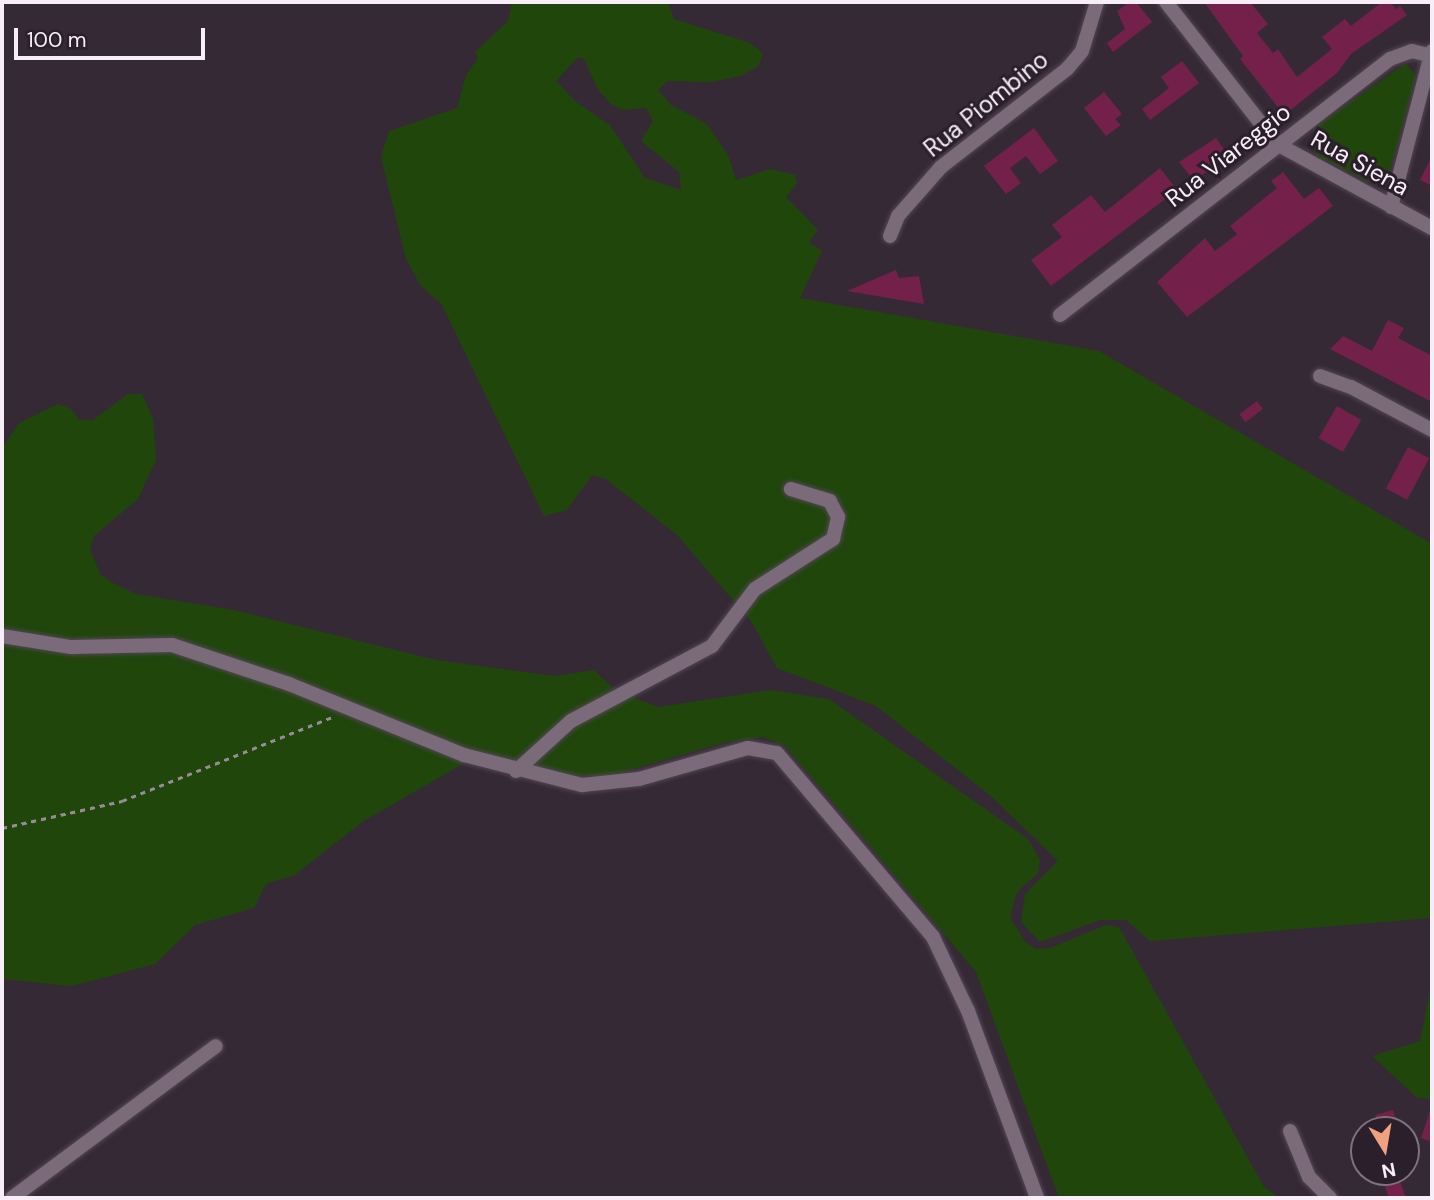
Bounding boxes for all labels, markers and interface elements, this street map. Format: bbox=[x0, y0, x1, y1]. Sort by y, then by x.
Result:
scale bar bbox=[18, 14, 208, 58]
text: 100 m bbox=[27, 26, 87, 54]
street label: Rua Piombino bbox=[918, 45, 1054, 163]
street label: Rua Viareggio bbox=[1160, 97, 1296, 213]
street label: Rua Siena bbox=[1306, 124, 1414, 202]
north arrow bbox=[1350, 1116, 1420, 1186]
text: N bbox=[1380, 1157, 1398, 1184]

